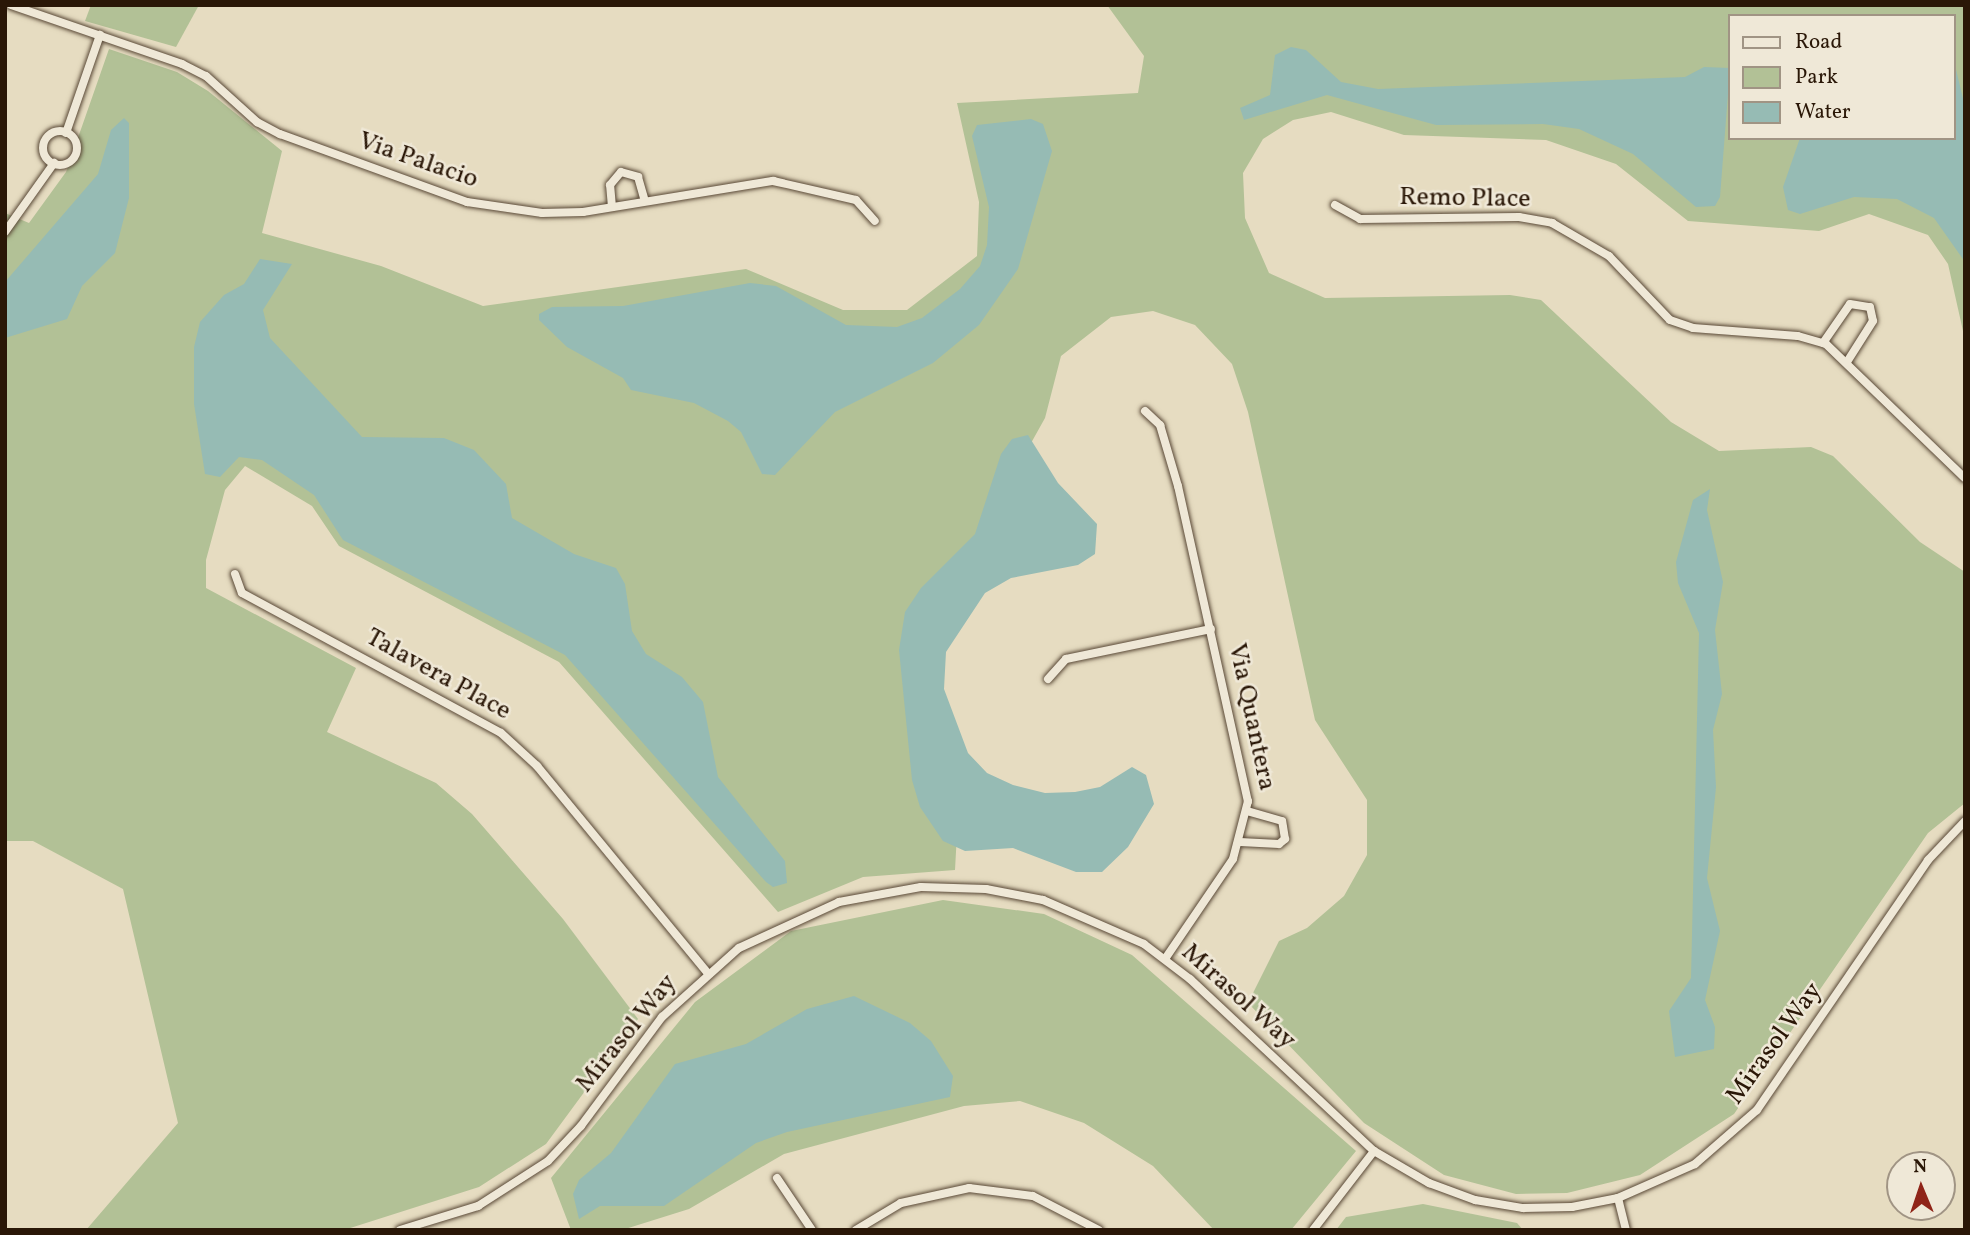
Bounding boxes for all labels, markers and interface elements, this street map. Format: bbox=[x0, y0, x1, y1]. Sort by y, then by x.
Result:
legend bbox=[1728, 14, 1956, 140]
text: Road bbox=[1795, 28, 1842, 57]
text: Park bbox=[1795, 63, 1838, 92]
text: Water bbox=[1795, 98, 1851, 127]
street label: Via Palacio bbox=[354, 126, 482, 196]
street label: Remo Place bbox=[1399, 182, 1531, 216]
street label: Talavera Place bbox=[360, 622, 516, 728]
street label: Via Quantera bbox=[1220, 641, 1282, 793]
street label: Mirasol Way bbox=[1174, 937, 1302, 1057]
street label: Mirasol Way bbox=[570, 968, 684, 1100]
street label: Mirasol Way bbox=[1720, 977, 1830, 1111]
north arrow bbox=[1886, 1151, 1956, 1221]
text: N bbox=[1913, 1154, 1928, 1180]

